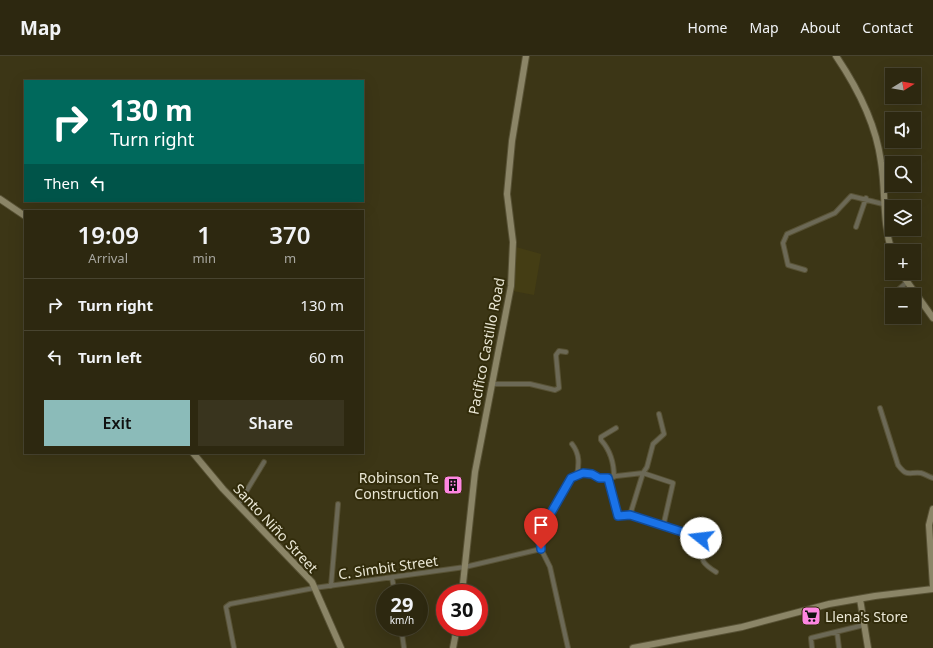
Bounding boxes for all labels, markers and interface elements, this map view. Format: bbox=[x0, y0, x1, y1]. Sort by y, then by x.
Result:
text: Map bbox=[20, 15, 61, 41]
text: Home bbox=[688, 18, 727, 37]
text: Map bbox=[749, 18, 779, 37]
text: About bbox=[801, 18, 840, 37]
text: Contact bbox=[862, 18, 913, 37]
north arrow bbox=[885, 68, 921, 104]
map controls bbox=[885, 68, 921, 324]
text: 130 m bbox=[110, 91, 193, 129]
icon: right bbox=[44, 96, 96, 148]
button: sound bbox=[885, 112, 921, 148]
text: Turn right bbox=[110, 127, 194, 151]
button: search bbox=[885, 156, 921, 192]
icon: left bbox=[87, 172, 109, 194]
text: Then bbox=[44, 173, 79, 193]
button: layers bbox=[885, 200, 921, 236]
text: 19:09 bbox=[77, 218, 139, 251]
text: 1 bbox=[197, 218, 211, 251]
text: 370 bbox=[269, 218, 311, 251]
button: + bbox=[885, 244, 921, 280]
text: Arrival bbox=[88, 249, 128, 267]
text: min bbox=[192, 249, 216, 267]
text: m bbox=[284, 249, 296, 267]
street label: Pacifico Castillo Road bbox=[463, 276, 509, 416]
button: − bbox=[885, 288, 921, 324]
icon: right bbox=[44, 294, 66, 316]
text: Turn right bbox=[78, 295, 153, 315]
text: 130 m bbox=[300, 295, 344, 315]
icon: left bbox=[44, 346, 66, 368]
text: Turn left bbox=[78, 347, 142, 367]
text: 60 m bbox=[309, 347, 344, 367]
button: Exit bbox=[44, 400, 190, 446]
button: Share bbox=[198, 400, 344, 446]
place label: Robinson Te Construction bbox=[354, 468, 439, 503]
building icon: Robinson Te Construction bbox=[442, 474, 464, 496]
street label: Santo Niño Street bbox=[230, 479, 322, 577]
pin bbox=[524, 508, 558, 549]
icon: arrive bbox=[530, 514, 552, 536]
position arrow bbox=[680, 517, 722, 559]
street label: C. Simbit Street bbox=[337, 551, 439, 583]
speed limit sign: 30 bbox=[436, 584, 488, 636]
text: 29 bbox=[391, 591, 413, 618]
supermarket icon: Llena's Store bbox=[800, 605, 822, 627]
place label: Llena's Store bbox=[825, 607, 908, 626]
text: km/h bbox=[390, 613, 414, 627]

